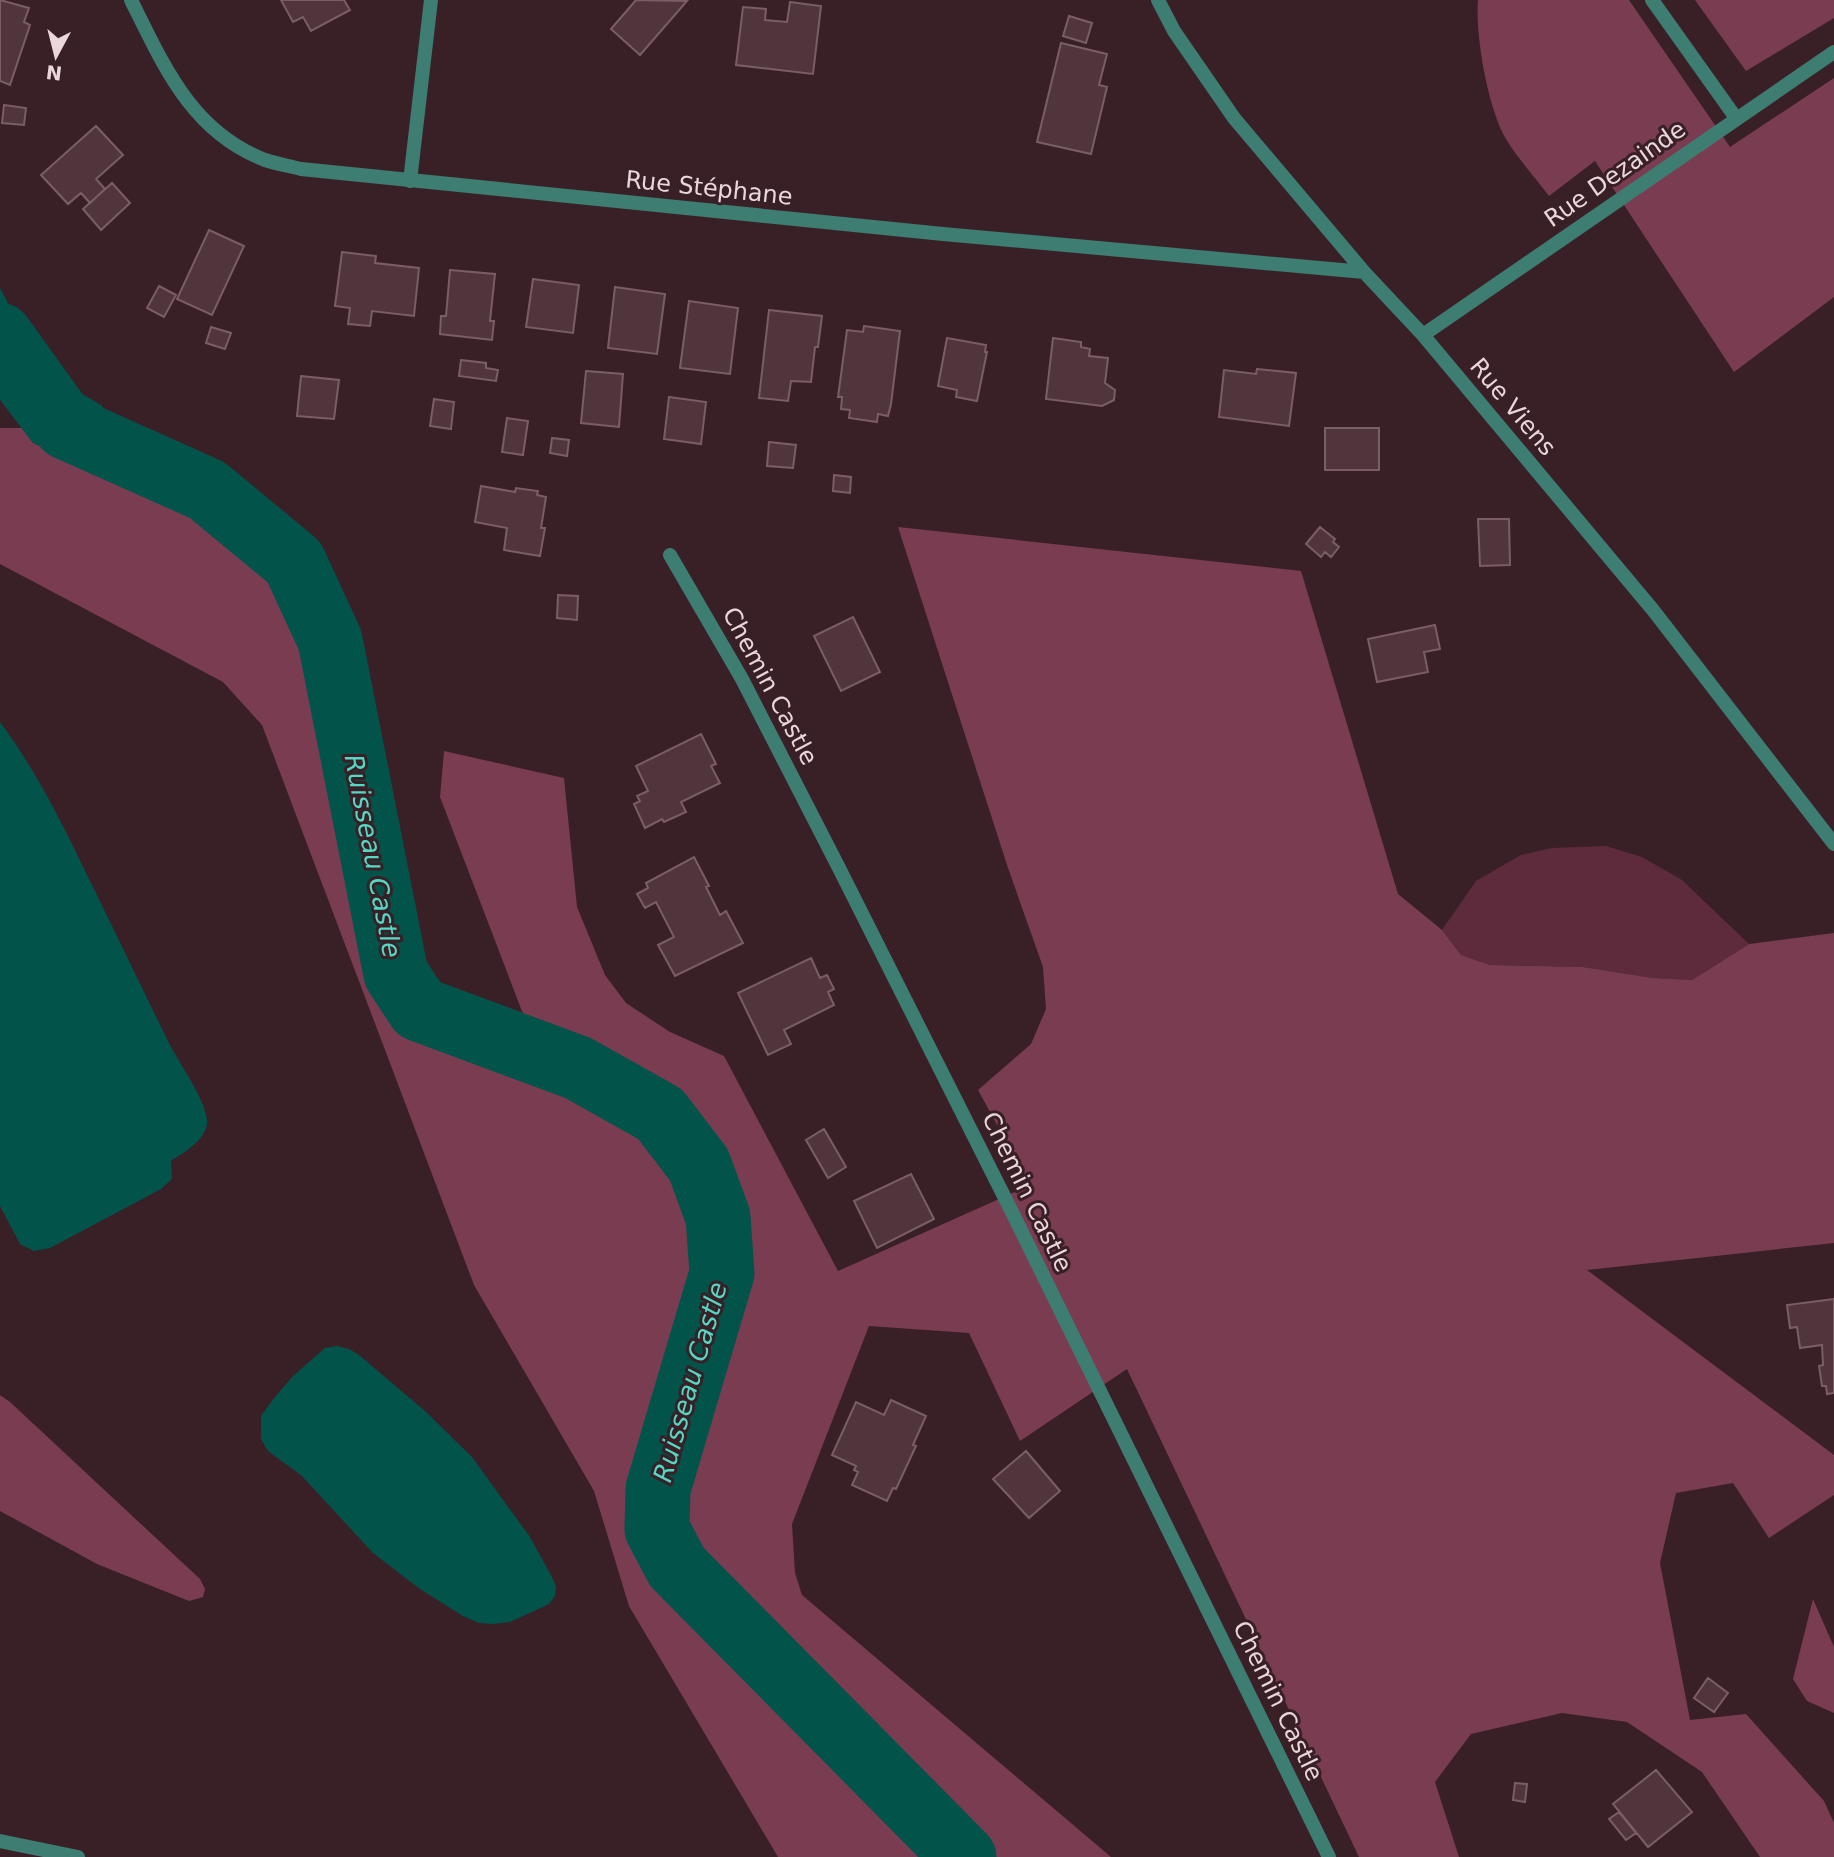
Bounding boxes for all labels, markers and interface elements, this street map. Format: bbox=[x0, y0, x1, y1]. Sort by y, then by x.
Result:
north arrow bbox=[21, 21, 91, 91]
text: N bbox=[45, 61, 63, 85]
street label: Rue Dezainde bbox=[1539, 115, 1691, 233]
street label: Rue Stéphane bbox=[624, 165, 794, 211]
street label: Rue Viens bbox=[1464, 353, 1562, 461]
street label: Chemin Castle bbox=[717, 602, 823, 770]
water label: Ruisseau Castle bbox=[339, 752, 407, 960]
street label: Chemin Castle bbox=[976, 1107, 1078, 1277]
water label: Ruisseau Castle bbox=[647, 1279, 733, 1485]
street label: Chemin Castle bbox=[1227, 1616, 1329, 1786]

